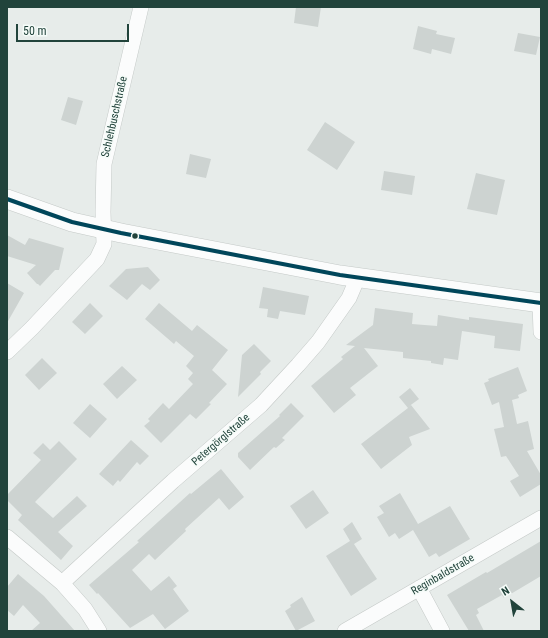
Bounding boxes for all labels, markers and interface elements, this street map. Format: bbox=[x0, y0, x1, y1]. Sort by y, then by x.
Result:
scale bar bbox=[18, 16, 131, 42]
text: 50 m bbox=[23, 24, 47, 38]
street label: Schlehbuschstraße bbox=[99, 75, 131, 159]
unlabelled marker bbox=[130, 231, 140, 241]
street label: Petergörglstraße bbox=[189, 411, 253, 469]
street label: Reginbaldstraße bbox=[409, 552, 477, 598]
north arrow bbox=[492, 582, 532, 622]
text: N bbox=[499, 584, 512, 599]

